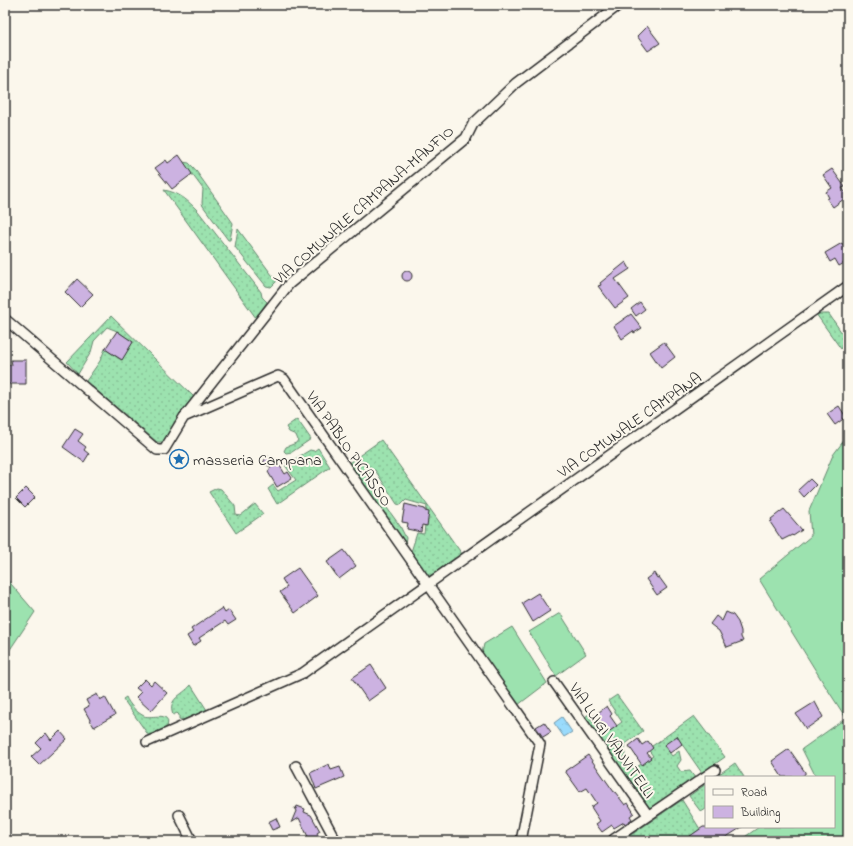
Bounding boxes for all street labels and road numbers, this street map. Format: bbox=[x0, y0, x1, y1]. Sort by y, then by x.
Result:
street label: VIA COMUNALE CAMPANA-MANFIO bbox=[268, 120, 460, 291]
street label: VIA COMUNALE CAMPANA bbox=[552, 367, 707, 485]
street label: VIA PABLO PICASSO bbox=[299, 386, 397, 512]
street label: VIA LUIGI VANVITELLI bbox=[562, 677, 660, 804]

